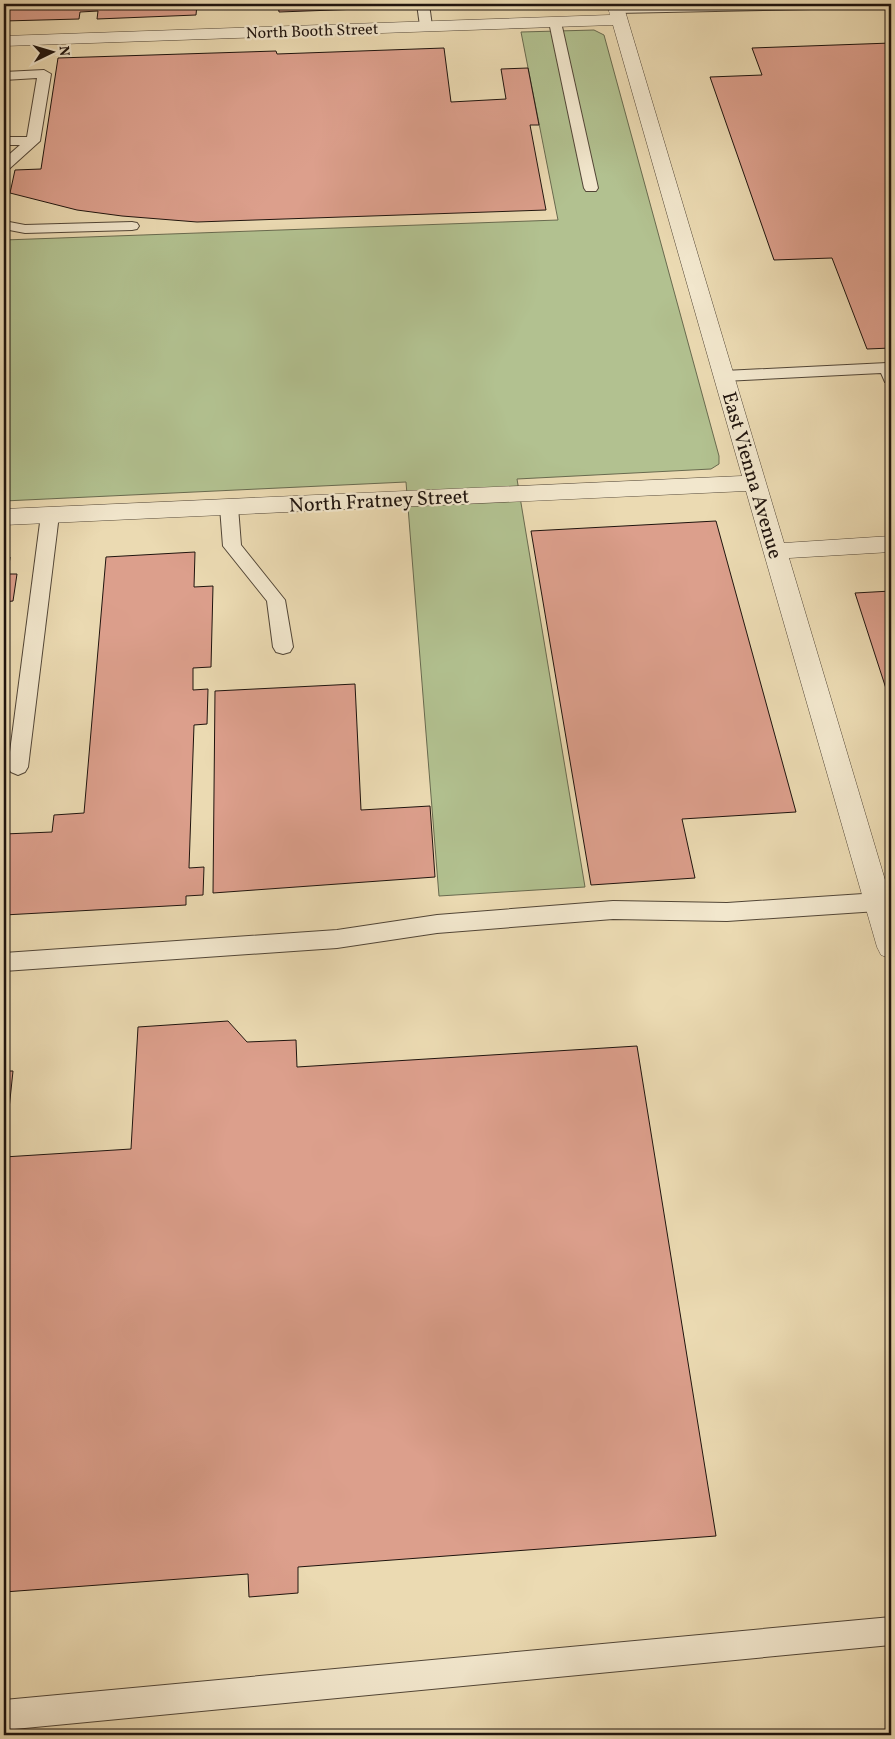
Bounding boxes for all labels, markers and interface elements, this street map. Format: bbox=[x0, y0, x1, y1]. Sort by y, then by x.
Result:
street label: North Booth Street bbox=[245, 19, 379, 45]
north arrow bbox=[28, 28, 78, 78]
text: N bbox=[54, 45, 73, 57]
street label: East Vienna Avenue bbox=[714, 389, 788, 562]
street label: North Fratney Street bbox=[288, 483, 470, 521]

